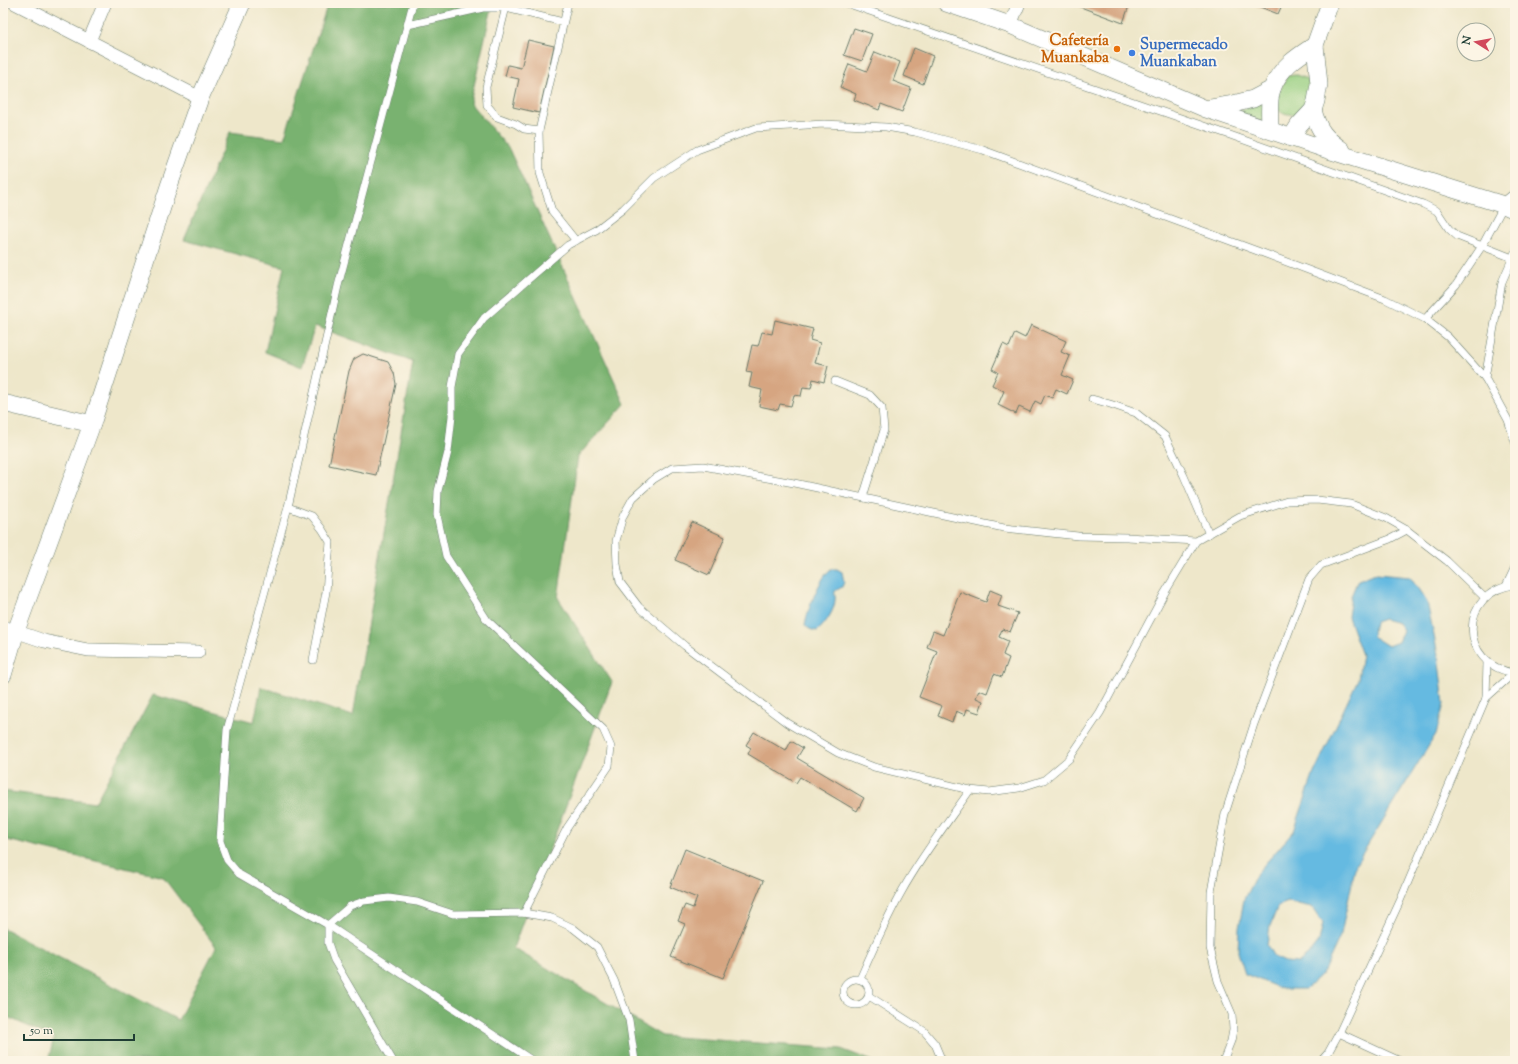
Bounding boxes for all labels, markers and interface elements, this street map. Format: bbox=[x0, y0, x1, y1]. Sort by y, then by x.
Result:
north arrow bbox=[1456, 22, 1496, 62]
place label: Cafetería Muankaba bbox=[1041, 31, 1109, 69]
text: N bbox=[1458, 34, 1476, 47]
place label: Supermecado Muankaban bbox=[1140, 35, 1228, 73]
marker: Cafetería Muankaba bbox=[1112, 44, 1122, 54]
marker: Supermecado Muankaban bbox=[1127, 48, 1137, 58]
scale bar bbox=[24, 1016, 134, 1042]
text: 50 m bbox=[29, 1022, 53, 1040]

